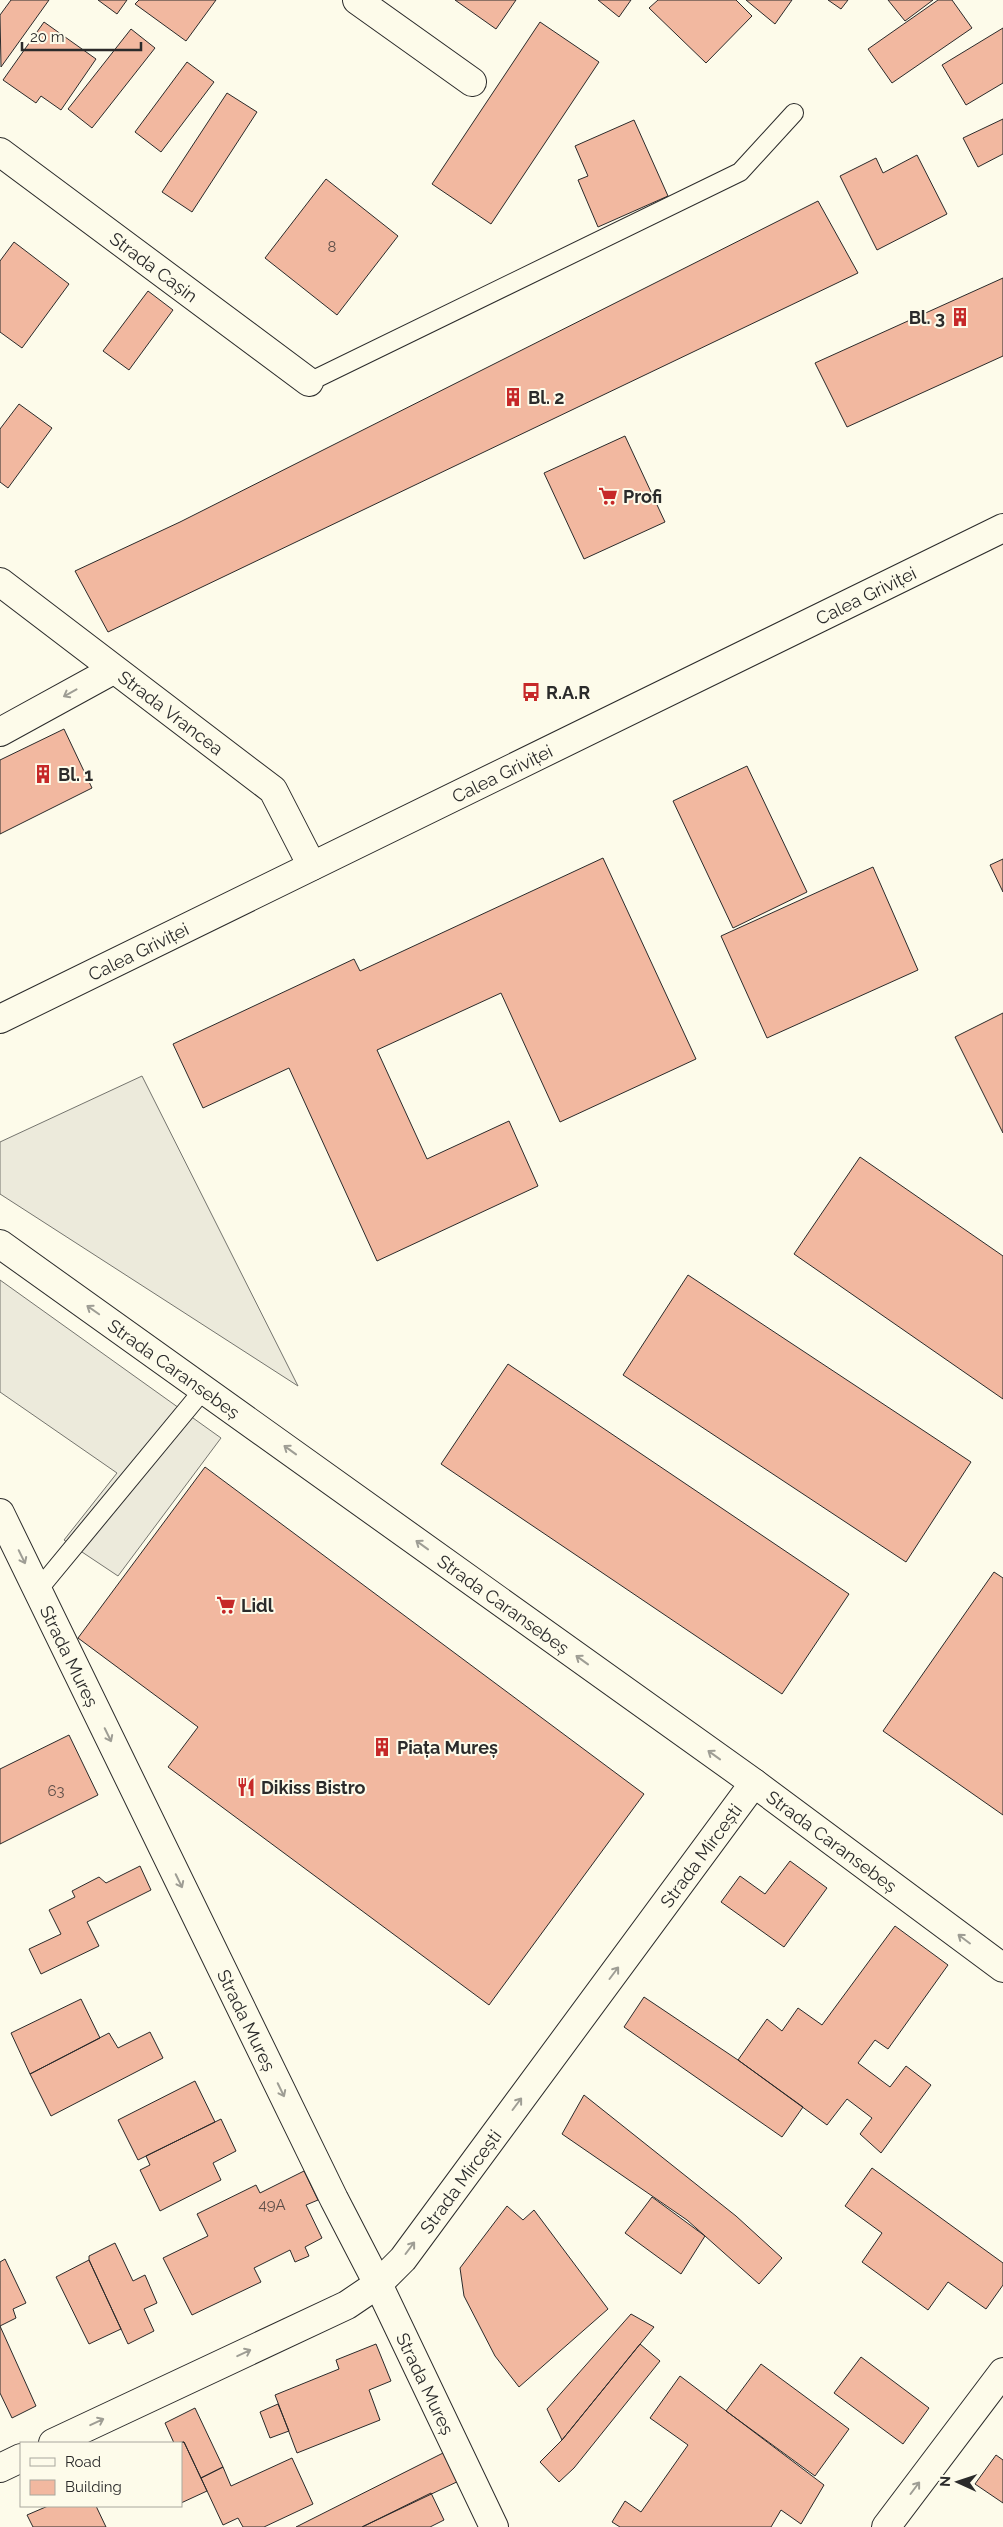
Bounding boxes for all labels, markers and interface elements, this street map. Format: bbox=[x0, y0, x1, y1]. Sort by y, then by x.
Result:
scale bar bbox=[22, 20, 141, 52]
text: 20 m bbox=[30, 28, 65, 46]
street label: Strada Cașin bbox=[106, 227, 202, 306]
house number: 8 bbox=[328, 238, 337, 256]
building icon: Bl. 3 bbox=[949, 306, 971, 328]
place label: Bl. 3 bbox=[909, 307, 945, 328]
building icon: Bl. 2 bbox=[502, 386, 524, 408]
place label: Bl. 2 bbox=[528, 387, 564, 408]
supermarket icon: Profi bbox=[597, 485, 619, 507]
place label: Profi bbox=[623, 486, 662, 507]
street label: Calea Griviței bbox=[812, 562, 919, 629]
street label: Strada Vrancea bbox=[114, 666, 228, 759]
bus stop icon: R.A.R bbox=[520, 681, 542, 703]
place label: R.A.R bbox=[546, 682, 590, 703]
one-way arrow bbox=[64, 689, 78, 699]
street label: Calea Griviței bbox=[448, 740, 556, 807]
building icon: Bl. 1 bbox=[32, 763, 54, 785]
place label: Bl. 1 bbox=[58, 764, 93, 785]
street label: Calea Griviței bbox=[85, 918, 192, 985]
one-way arrow bbox=[86, 1305, 100, 1315]
street label: Strada Caransebeș bbox=[104, 1314, 244, 1423]
one-way arrow bbox=[283, 1445, 297, 1455]
one-way arrow bbox=[415, 1540, 429, 1550]
one-way arrow bbox=[17, 1549, 27, 1564]
street label: Strada Caransebeș bbox=[434, 1550, 574, 1658]
supermarket icon: Lidl bbox=[215, 1594, 237, 1616]
place label: Lidl bbox=[241, 1595, 274, 1616]
street label: Strada Mureș bbox=[36, 1602, 103, 1710]
one-way arrow bbox=[576, 1655, 589, 1666]
one-way arrow bbox=[104, 1727, 113, 1742]
building icon: Piața Mureș bbox=[371, 1736, 393, 1758]
place label: Piața Mureș bbox=[397, 1737, 498, 1758]
one-way arrow bbox=[708, 1750, 722, 1760]
restaurant icon: Dikiss Bistro bbox=[235, 1776, 257, 1798]
place label: Dikiss Bistro bbox=[261, 1777, 366, 1798]
house number: 63 bbox=[47, 1782, 65, 1800]
street label: Strada Caransebeș bbox=[763, 1786, 901, 1896]
street label: Strada Mircești bbox=[656, 1800, 746, 1911]
one-way arrow bbox=[175, 1873, 184, 1888]
one-way arrow bbox=[957, 1934, 971, 1944]
street label: Strada Mureș bbox=[213, 1966, 281, 2075]
one-way arrow bbox=[609, 1966, 619, 1980]
one-way arrow bbox=[276, 2082, 286, 2097]
one-way arrow bbox=[512, 2098, 523, 2111]
street label: Strada Mircești bbox=[415, 2126, 505, 2237]
house number: 49A bbox=[258, 2196, 286, 2214]
one-way arrow bbox=[405, 2241, 415, 2255]
street label: Strada Mureș bbox=[392, 2329, 459, 2438]
one-way arrow bbox=[236, 2348, 251, 2358]
one-way arrow bbox=[89, 2417, 104, 2427]
legend bbox=[20, 2442, 182, 2507]
text: Road bbox=[65, 2453, 101, 2471]
north arrow bbox=[933, 2457, 983, 2507]
text: N bbox=[937, 2476, 953, 2487]
text: Building bbox=[65, 2478, 122, 2496]
one-way arrow bbox=[910, 2482, 921, 2495]

